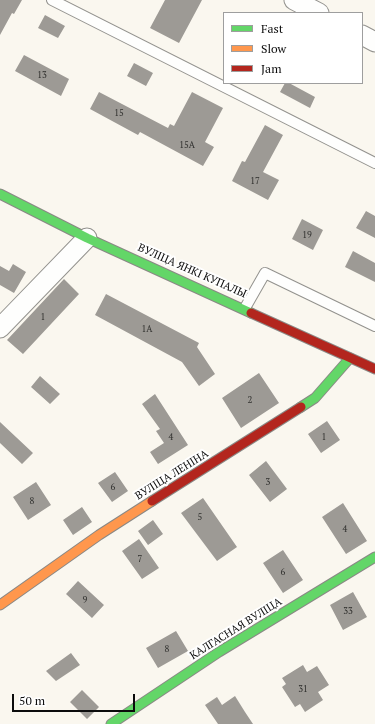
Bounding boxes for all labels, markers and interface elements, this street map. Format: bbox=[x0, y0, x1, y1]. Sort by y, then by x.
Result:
legend bbox=[223, 12, 363, 84]
text: Fast bbox=[261, 21, 283, 36]
text: Slow bbox=[261, 41, 286, 56]
text: Jam bbox=[261, 61, 282, 76]
house number: 13 bbox=[37, 70, 47, 80]
house number: 15 bbox=[114, 108, 124, 118]
house number: 15А bbox=[179, 140, 195, 150]
house number: 17 bbox=[250, 176, 260, 186]
house number: 19 bbox=[302, 230, 312, 240]
street label: ВУЛІЦА ЯНКІ КУПАЛЫ bbox=[136, 241, 248, 301]
house number: 1 bbox=[41, 312, 45, 322]
house number: 1А bbox=[142, 324, 152, 334]
house number: 2 bbox=[248, 395, 252, 405]
house number: 4 bbox=[169, 432, 173, 442]
house number: 1 bbox=[322, 432, 326, 442]
street label: ВУЛІЦА ЛЕНІНА bbox=[133, 447, 211, 503]
house number: 3 bbox=[266, 477, 270, 487]
house number: 6 bbox=[111, 482, 115, 492]
house number: 8 bbox=[30, 496, 34, 506]
house number: 5 bbox=[198, 512, 202, 522]
house number: 4 bbox=[343, 524, 347, 534]
house number: 7 bbox=[138, 554, 142, 564]
house number: 6 bbox=[281, 567, 285, 577]
house number: 9 bbox=[83, 595, 87, 605]
street label: КАЛГАСНАЯ ВУЛІЦА bbox=[188, 595, 284, 663]
house number: 33 bbox=[343, 606, 353, 616]
house number: 8 bbox=[165, 644, 169, 654]
house number: 31 bbox=[298, 684, 308, 694]
scale bar bbox=[14, 686, 137, 712]
text: 50 m bbox=[19, 693, 45, 708]

